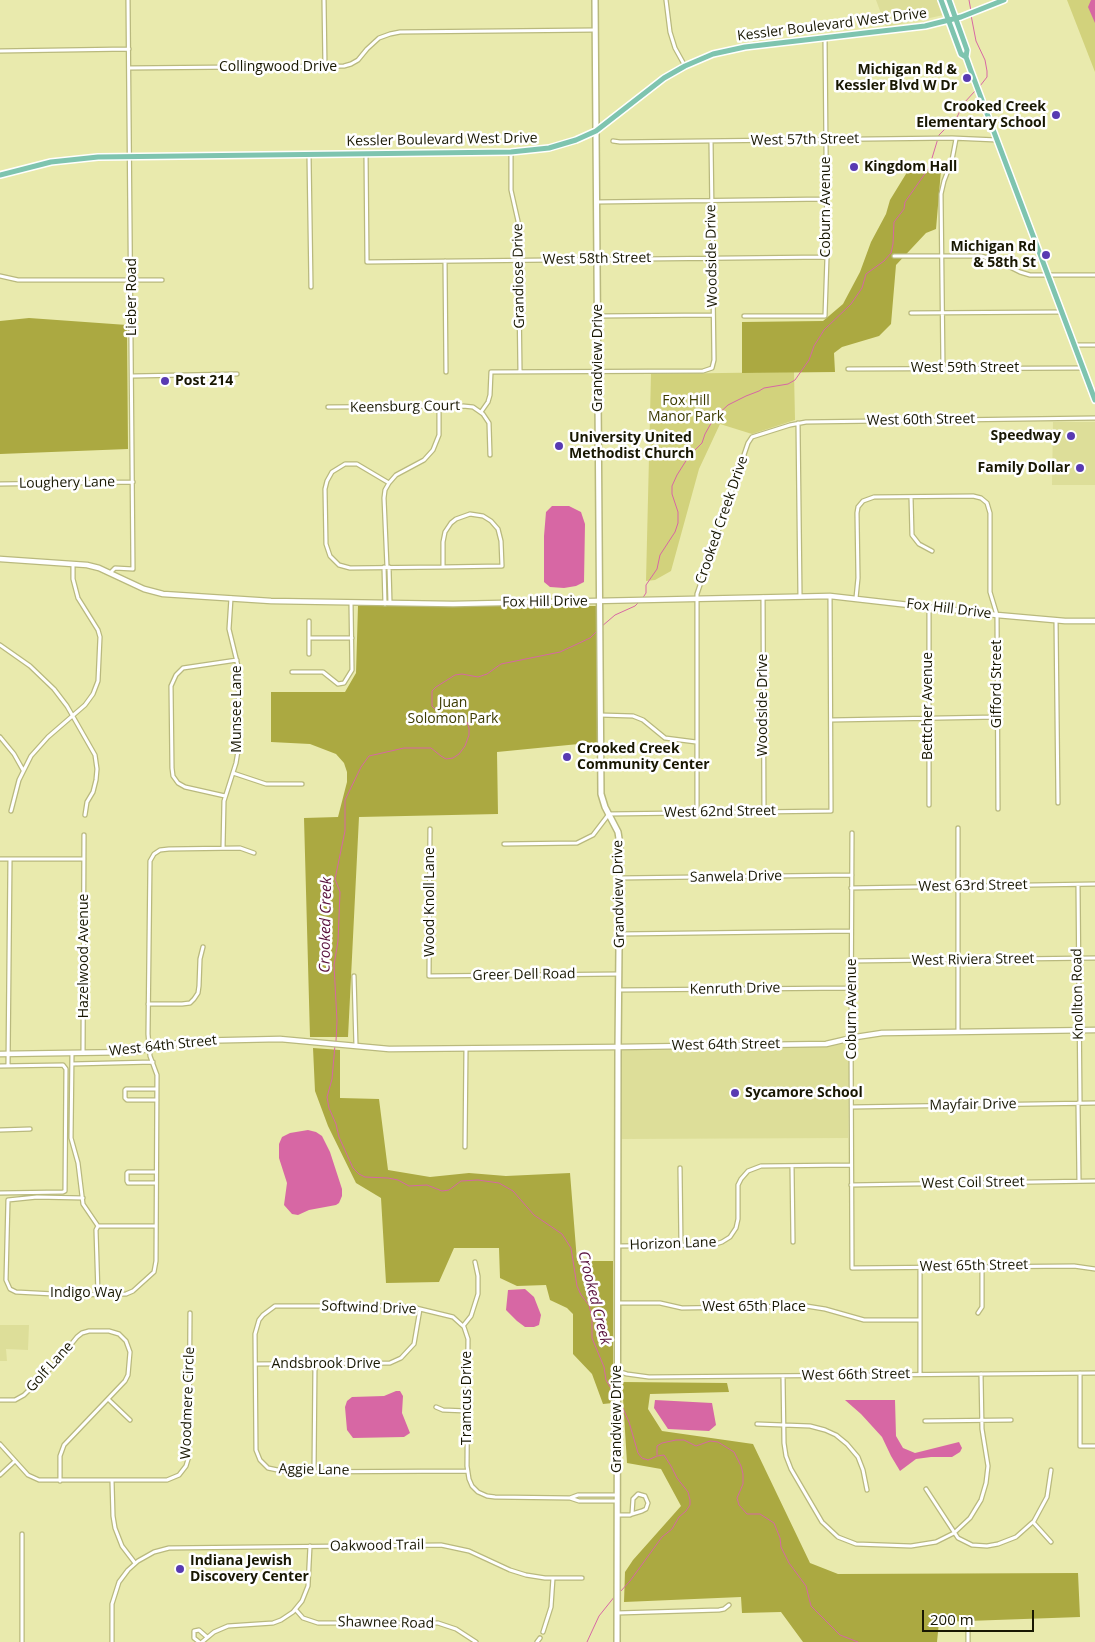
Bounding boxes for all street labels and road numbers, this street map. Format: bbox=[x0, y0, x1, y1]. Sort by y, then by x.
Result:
street label: Kessler Boulevard West Drive bbox=[736, 5, 928, 45]
street label: Collingwood Drive bbox=[219, 59, 337, 75]
street label: Kessler Boulevard West Drive bbox=[346, 130, 538, 150]
street label: West 57th Street bbox=[751, 131, 859, 149]
street label: Coburn Avenue bbox=[818, 156, 834, 258]
street label: Woodside Drive bbox=[703, 204, 721, 308]
street label: Grandiose Drive bbox=[510, 223, 528, 329]
street label: West 58th Street bbox=[543, 250, 651, 268]
street label: Lieber Road bbox=[124, 258, 140, 336]
street label: Grandview Drive bbox=[590, 304, 606, 412]
street label: West 59th Street bbox=[911, 360, 1019, 376]
street label: Keensburg Court bbox=[350, 398, 460, 416]
street label: West 60th Street bbox=[867, 411, 975, 429]
street label: Crooked Creek Drive bbox=[692, 454, 752, 586]
street label: Loughery Lane bbox=[19, 474, 115, 492]
street label: Fox Hill Drive bbox=[502, 593, 588, 611]
street label: Fox Hill Drive bbox=[906, 595, 992, 623]
street label: Gifford Street bbox=[989, 640, 1005, 728]
street label: Bettcher Avenue bbox=[920, 652, 936, 760]
street label: Woodside Drive bbox=[755, 654, 771, 756]
street label: Munsee Lane bbox=[229, 665, 245, 753]
street label: West 62nd Street bbox=[664, 803, 776, 821]
street label: Grandview Drive bbox=[610, 840, 628, 948]
street label: Wood Knoll Lane bbox=[422, 847, 438, 957]
street label: Sanwela Drive bbox=[690, 868, 782, 886]
street label: West 63rd Street bbox=[918, 877, 1028, 895]
street label: Hazelwood Avenue bbox=[76, 894, 92, 1018]
street label: Knollton Road bbox=[1069, 948, 1087, 1040]
street label: West Riviera Street bbox=[911, 951, 1035, 969]
street label: Coburn Avenue bbox=[844, 958, 860, 1060]
street label: Greer Dell Road bbox=[472, 966, 576, 984]
street label: Kenruth Drive bbox=[689, 980, 781, 998]
street label: West 64th Street bbox=[108, 1032, 218, 1060]
street label: West 64th Street bbox=[672, 1036, 780, 1054]
street label: Mayfair Drive bbox=[929, 1096, 1017, 1114]
street label: West Coil Street bbox=[921, 1174, 1025, 1192]
street label: Horizon Lane bbox=[629, 1234, 717, 1254]
street label: West 65th Street bbox=[920, 1257, 1028, 1275]
street label: Indigo Way bbox=[50, 1285, 122, 1301]
street label: Softwind Drive bbox=[321, 1298, 417, 1318]
street label: West 65th Place bbox=[702, 1299, 806, 1315]
street label: Golf Lane bbox=[23, 1338, 77, 1396]
street label: Woodmere Circle bbox=[178, 1346, 198, 1460]
street label: Tramcus Drive bbox=[459, 1351, 475, 1445]
street label: Andsbrook Drive bbox=[271, 1356, 381, 1372]
street label: Grandview Drive bbox=[609, 1365, 625, 1473]
street label: West 66th Street bbox=[802, 1366, 910, 1384]
street label: Aggie Lane bbox=[279, 1461, 349, 1479]
street label: Oakwood Trail bbox=[330, 1537, 424, 1555]
street label: Shawnee Road bbox=[338, 1614, 434, 1632]

